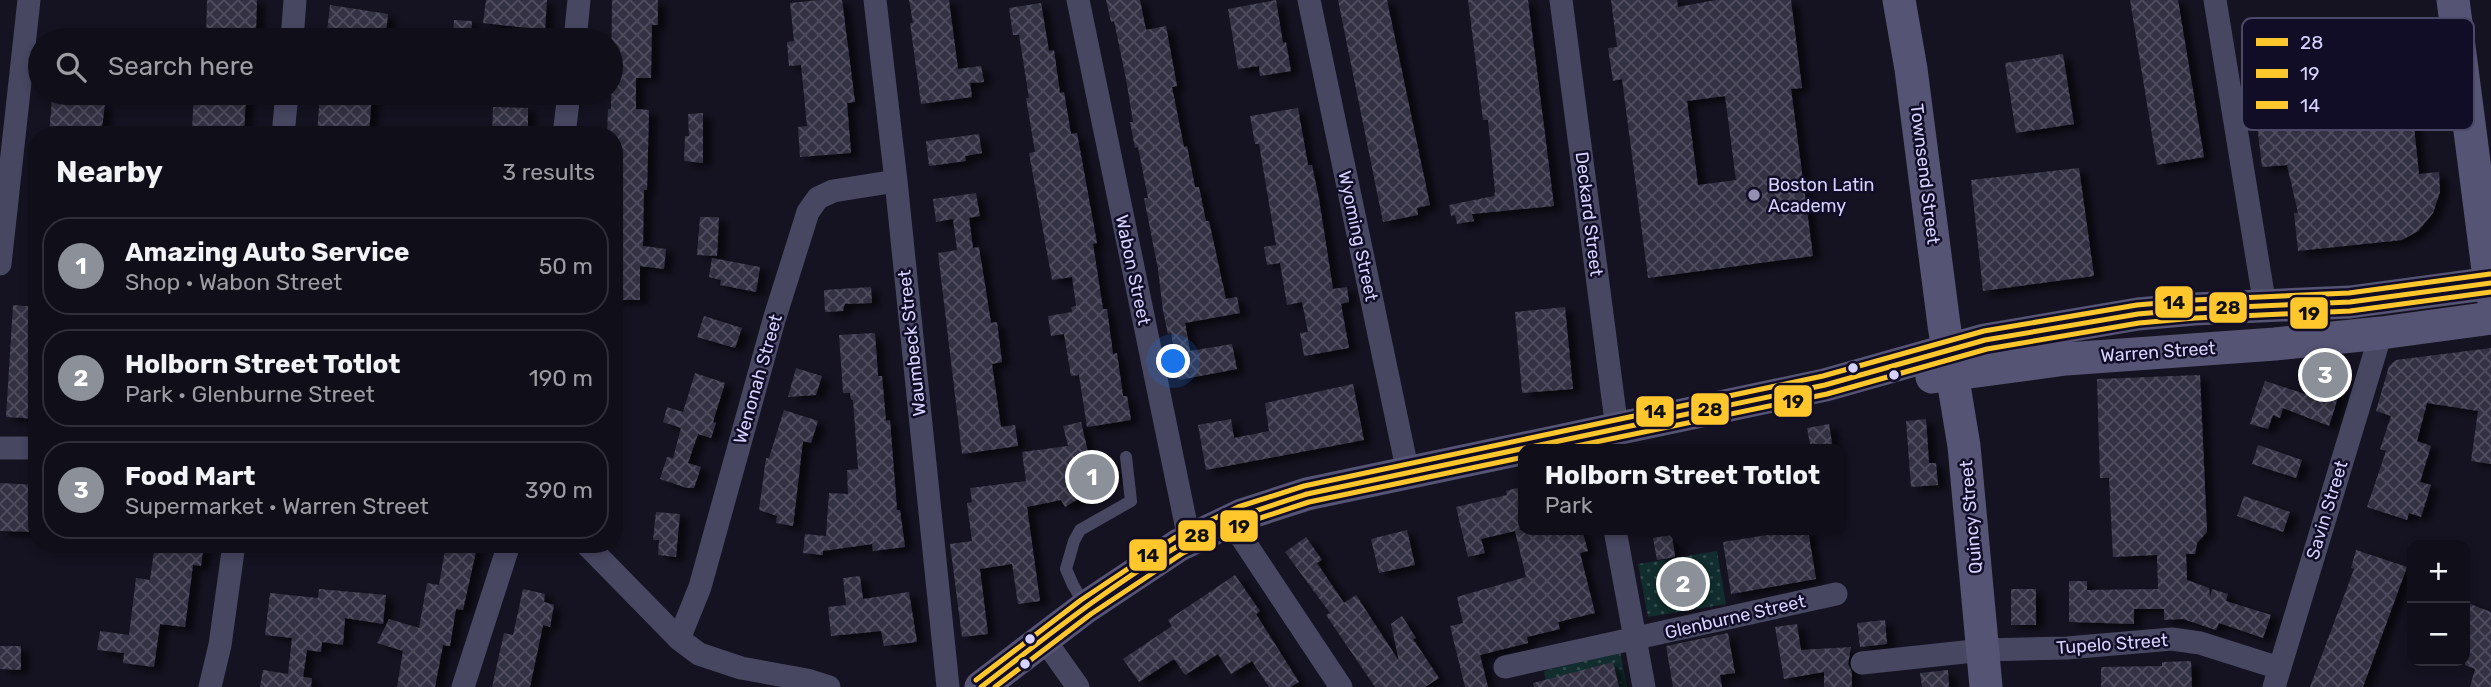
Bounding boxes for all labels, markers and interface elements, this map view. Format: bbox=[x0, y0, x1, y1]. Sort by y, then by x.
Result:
legend bbox=[2242, 18, 2474, 130]
search box bbox=[28, 28, 623, 105]
text: 28 bbox=[2300, 31, 2323, 54]
icon: search bbox=[52, 48, 90, 86]
text: Search here bbox=[108, 51, 254, 82]
text: 19 bbox=[2300, 62, 2319, 85]
text: 14 bbox=[2300, 94, 2320, 117]
street label: Townsend Street bbox=[1905, 102, 1945, 246]
street label: Deckard Street bbox=[1570, 150, 1608, 278]
text: Nearby bbox=[56, 154, 163, 190]
text: 3 results bbox=[502, 158, 595, 186]
street label: Wyoming Street bbox=[1333, 169, 1383, 303]
place label: Boston Latin Academy bbox=[1768, 174, 1875, 217]
marker: Boston Latin Academy bbox=[1746, 187, 1762, 203]
street label: Wabon Street bbox=[1111, 213, 1155, 327]
text: Amazing Auto Service bbox=[125, 237, 410, 268]
text: 1 bbox=[75, 252, 87, 280]
text: 50 m bbox=[539, 252, 593, 280]
text: Shop · Wabon Street bbox=[125, 268, 342, 296]
street label: Waumbeck Street bbox=[893, 269, 931, 417]
line badge: 14 bbox=[2154, 285, 2194, 319]
text: 14 bbox=[2163, 291, 2185, 314]
line badge: 28 bbox=[2208, 291, 2248, 324]
text: 28 bbox=[2215, 296, 2241, 319]
line badge: 19 bbox=[2289, 296, 2329, 330]
text: 19 bbox=[2298, 302, 2320, 325]
street label: Wenonah Street bbox=[729, 312, 787, 446]
street label: Warren Street bbox=[2100, 337, 2216, 367]
your location bbox=[1156, 344, 1190, 378]
text: Holborn Street Totlot bbox=[125, 349, 401, 380]
pin: 3 bbox=[2302, 349, 2348, 401]
unlabelled marker bbox=[1846, 361, 1860, 375]
text: 2 bbox=[74, 364, 88, 392]
text: 190 m bbox=[529, 364, 593, 392]
unlabelled marker bbox=[1887, 368, 1901, 382]
text: Park · Glenburne Street bbox=[125, 380, 375, 408]
line badge: 19 bbox=[1773, 384, 1813, 418]
text: 19 bbox=[1782, 390, 1804, 413]
line badge: 28 bbox=[1690, 392, 1730, 426]
line badge: 14 bbox=[1635, 395, 1675, 428]
text: 28 bbox=[1697, 398, 1723, 421]
text: 14 bbox=[1644, 400, 1666, 423]
popup bbox=[1518, 444, 1847, 535]
pin: 1 bbox=[1069, 451, 1115, 503]
street label: Savin Street bbox=[2301, 458, 2353, 562]
street label: Quincy Street bbox=[1955, 459, 1987, 575]
text: Holborn Street Totlot bbox=[1545, 460, 1820, 491]
text: Food Mart bbox=[125, 461, 255, 492]
text: 3 bbox=[73, 476, 89, 504]
text: 390 m bbox=[525, 476, 593, 504]
text: Park bbox=[1545, 491, 1593, 519]
text: Supermarket · Warren Street bbox=[125, 492, 429, 520]
line badge: 19 bbox=[1219, 509, 1259, 543]
text: 19 bbox=[1228, 515, 1250, 538]
line badge: 28 bbox=[1177, 519, 1217, 552]
text: 28 bbox=[1184, 524, 1210, 547]
line badge: 14 bbox=[1128, 538, 1168, 572]
map controls bbox=[2407, 540, 2470, 666]
button: + bbox=[2407, 540, 2470, 603]
text: 14 bbox=[1137, 544, 1159, 567]
pin: 2 bbox=[1660, 558, 1706, 610]
street label: Glenburne Street bbox=[1663, 590, 1807, 644]
button: − bbox=[2407, 603, 2470, 666]
street label: Tupelo Street bbox=[2055, 629, 2169, 659]
unlabelled marker bbox=[1023, 632, 1037, 646]
unlabelled marker bbox=[1018, 657, 1032, 671]

